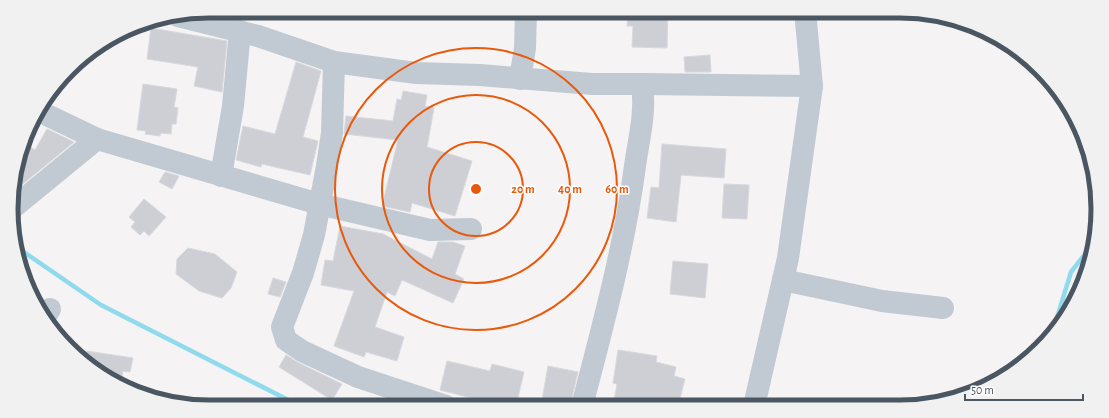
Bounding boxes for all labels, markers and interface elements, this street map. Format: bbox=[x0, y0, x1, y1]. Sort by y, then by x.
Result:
centre of rings bbox=[469, 182, 483, 196]
text: 20 m bbox=[511, 183, 535, 195]
text: 40 m bbox=[558, 183, 582, 195]
text: 60 m bbox=[605, 183, 629, 195]
scale bar bbox=[965, 376, 1083, 402]
text: 50 m bbox=[971, 384, 994, 396]

